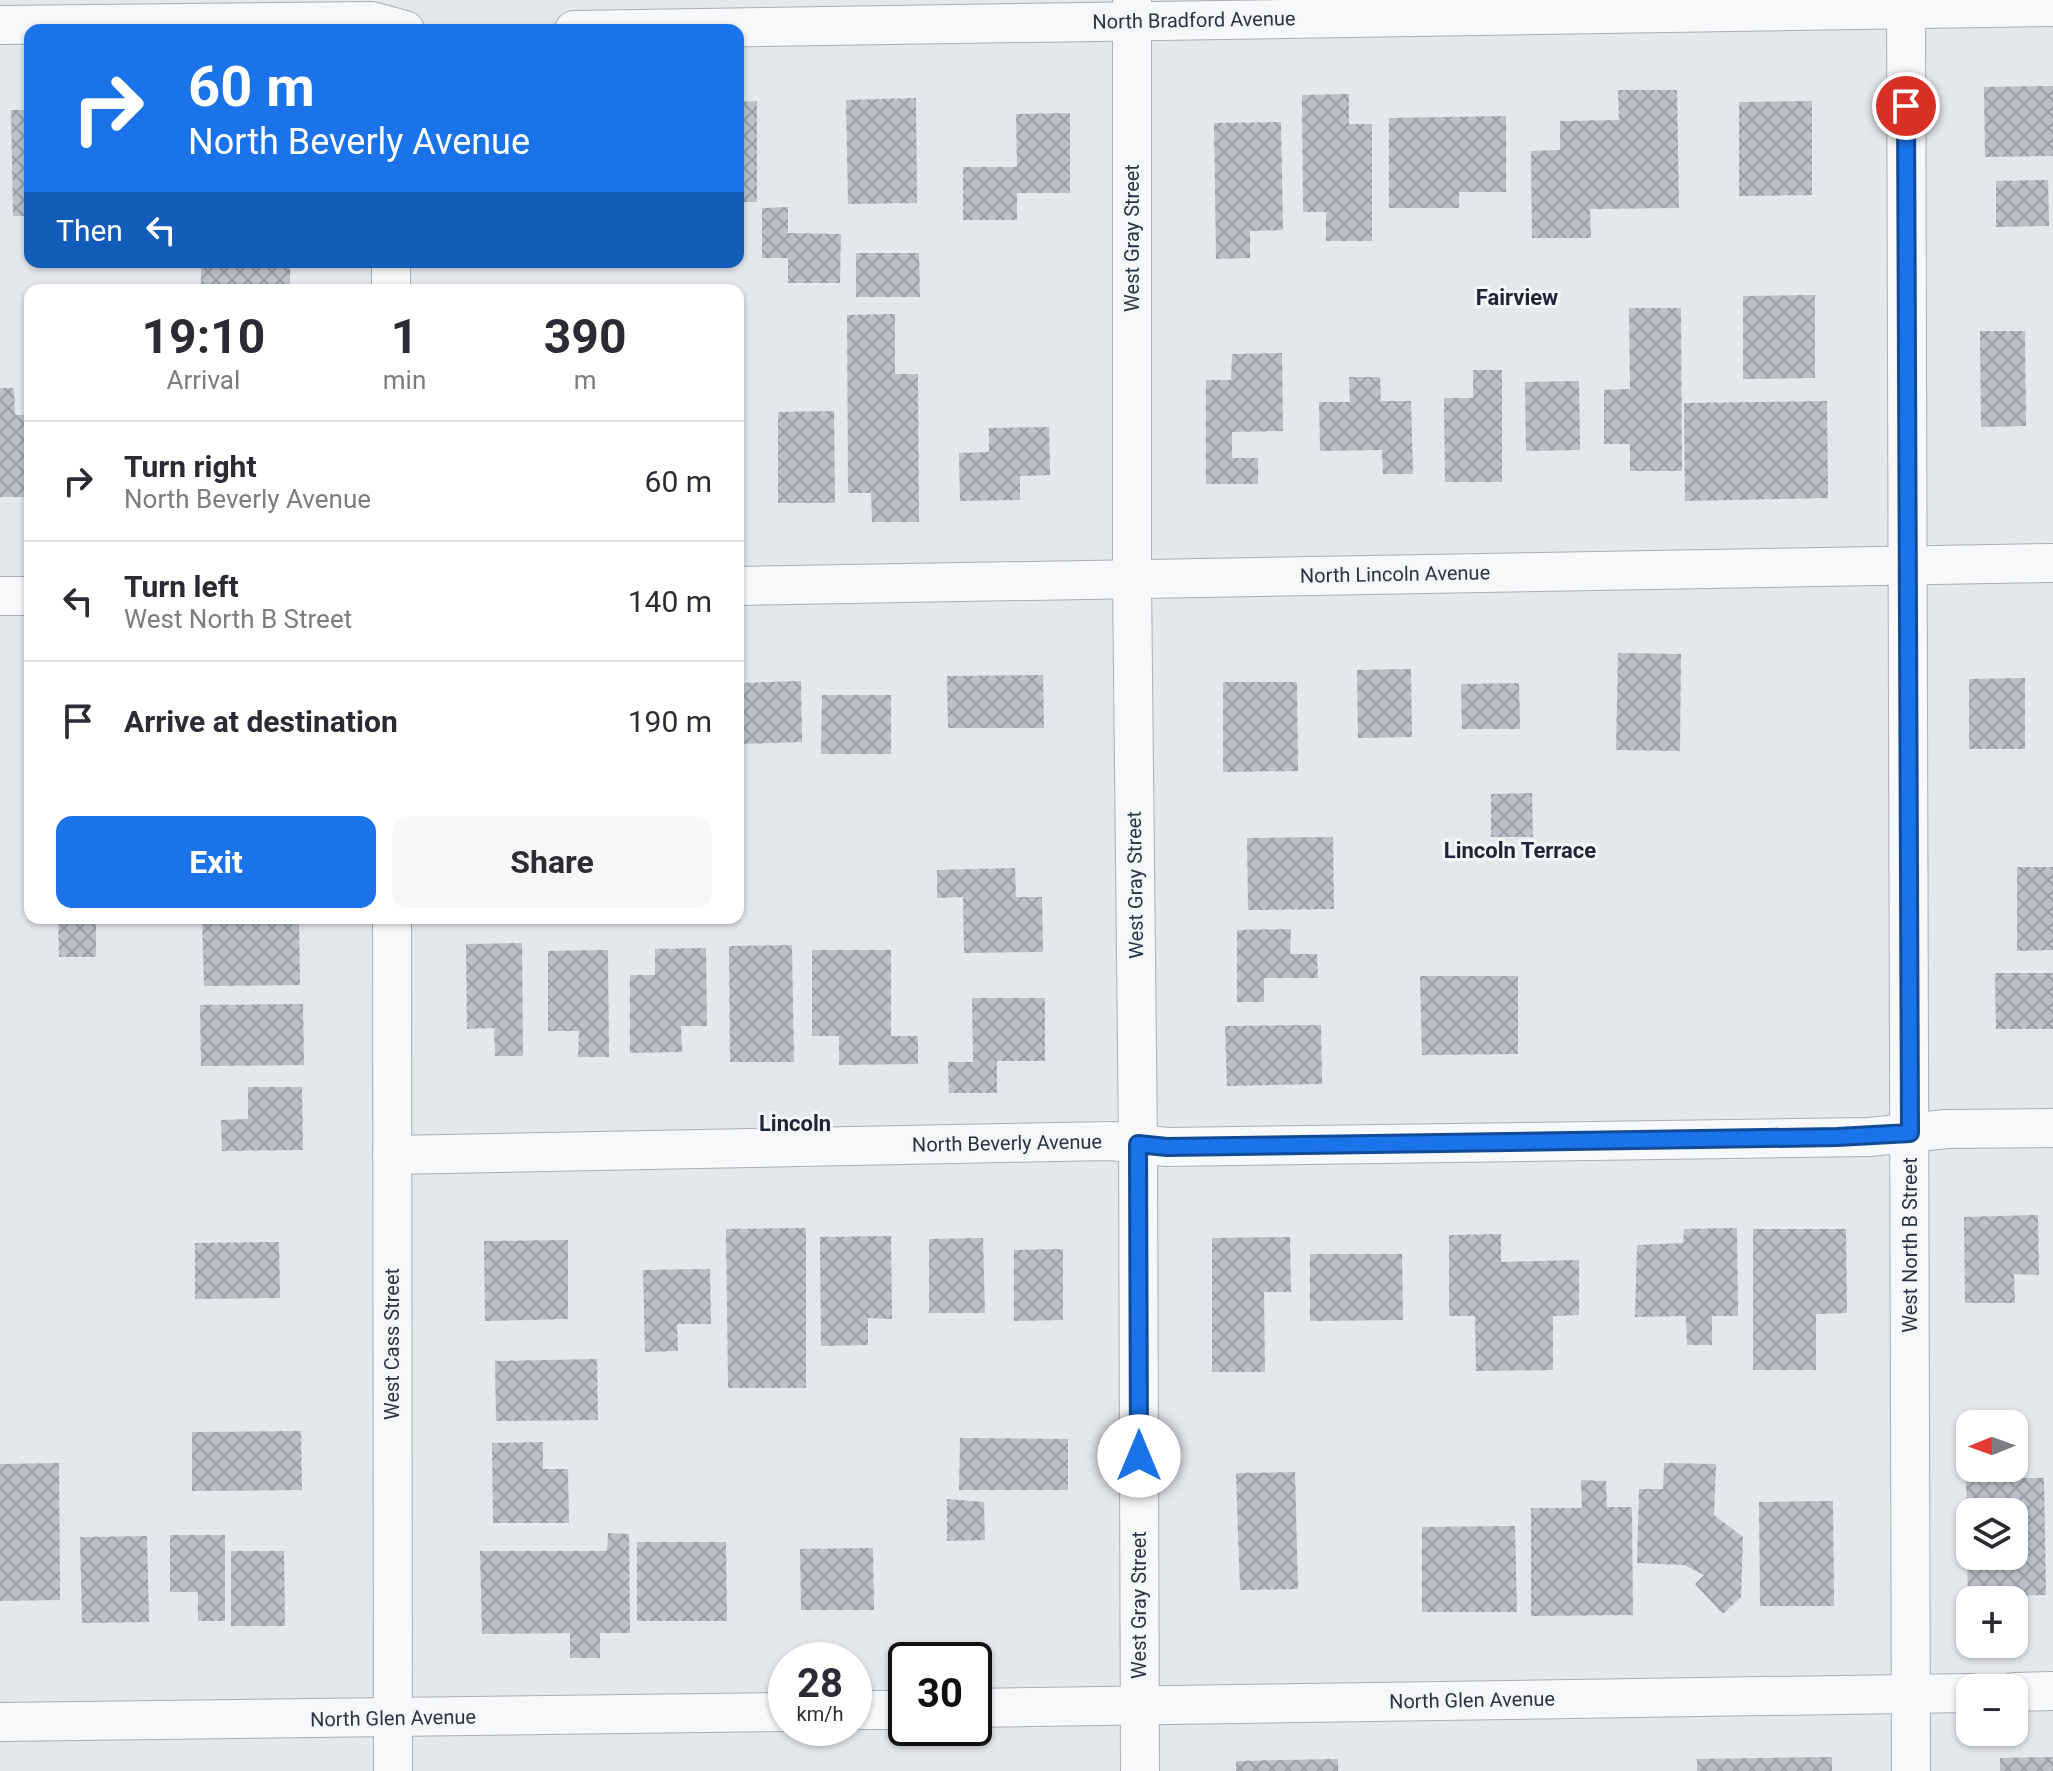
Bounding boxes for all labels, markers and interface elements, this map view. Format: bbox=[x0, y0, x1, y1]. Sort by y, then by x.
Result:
street label: North Bradford Avenue bbox=[1092, 6, 1296, 34]
text: 60 m bbox=[188, 54, 315, 120]
icon: right bbox=[56, 56, 160, 160]
pin bbox=[1872, 72, 1940, 140]
icon: arrive bbox=[1884, 84, 1928, 128]
text: North Beverly Avenue bbox=[188, 121, 530, 163]
street label: West Gray Street bbox=[1120, 164, 1144, 312]
icon: left bbox=[139, 208, 183, 252]
text: Then bbox=[56, 213, 123, 248]
district label: Fairview bbox=[1476, 285, 1558, 310]
text: 19:10 bbox=[142, 308, 265, 365]
text: 1 bbox=[391, 308, 418, 365]
text: 390 bbox=[544, 308, 626, 365]
text: Arrival bbox=[167, 365, 240, 395]
text: min bbox=[383, 365, 426, 395]
text: m bbox=[574, 365, 597, 395]
text: Turn right bbox=[124, 449, 257, 484]
icon: right bbox=[56, 459, 100, 503]
text: 60 m bbox=[645, 464, 712, 499]
text: North Beverly Avenue bbox=[124, 484, 371, 514]
street label: North Lincoln Avenue bbox=[1300, 560, 1490, 588]
text: Turn left bbox=[124, 569, 239, 604]
icon: left bbox=[56, 579, 100, 623]
text: 140 m bbox=[628, 584, 712, 619]
text: West North B Street bbox=[124, 604, 352, 634]
icon: arrive bbox=[56, 699, 100, 743]
text: Arrive at destination bbox=[124, 704, 398, 739]
text: 190 m bbox=[628, 704, 712, 739]
street label: West Gray Street bbox=[1122, 811, 1148, 959]
button: Exit bbox=[56, 816, 376, 908]
button: Share bbox=[392, 816, 712, 908]
district label: Lincoln Terrace bbox=[1444, 838, 1596, 863]
district label: Lincoln bbox=[759, 1111, 831, 1136]
street label: North Beverly Avenue bbox=[912, 1129, 1102, 1157]
street label: West North B Street bbox=[1898, 1157, 1922, 1333]
street label: West Cass Street bbox=[380, 1268, 404, 1420]
north arrow bbox=[1956, 1410, 2028, 1482]
map controls bbox=[1956, 1410, 2028, 1746]
position arrow bbox=[1097, 1414, 1181, 1498]
button: layers bbox=[1956, 1498, 2028, 1570]
street label: West Gray Street bbox=[1127, 1531, 1151, 1679]
button: + bbox=[1956, 1586, 2028, 1658]
speed limit sign: 30 bbox=[888, 1642, 992, 1746]
text: 28 bbox=[797, 1660, 843, 1707]
button: − bbox=[1956, 1674, 2028, 1746]
street label: North Glen Avenue bbox=[1389, 1687, 1555, 1713]
text: km/h bbox=[797, 1702, 843, 1726]
street label: North Glen Avenue bbox=[310, 1705, 476, 1731]

